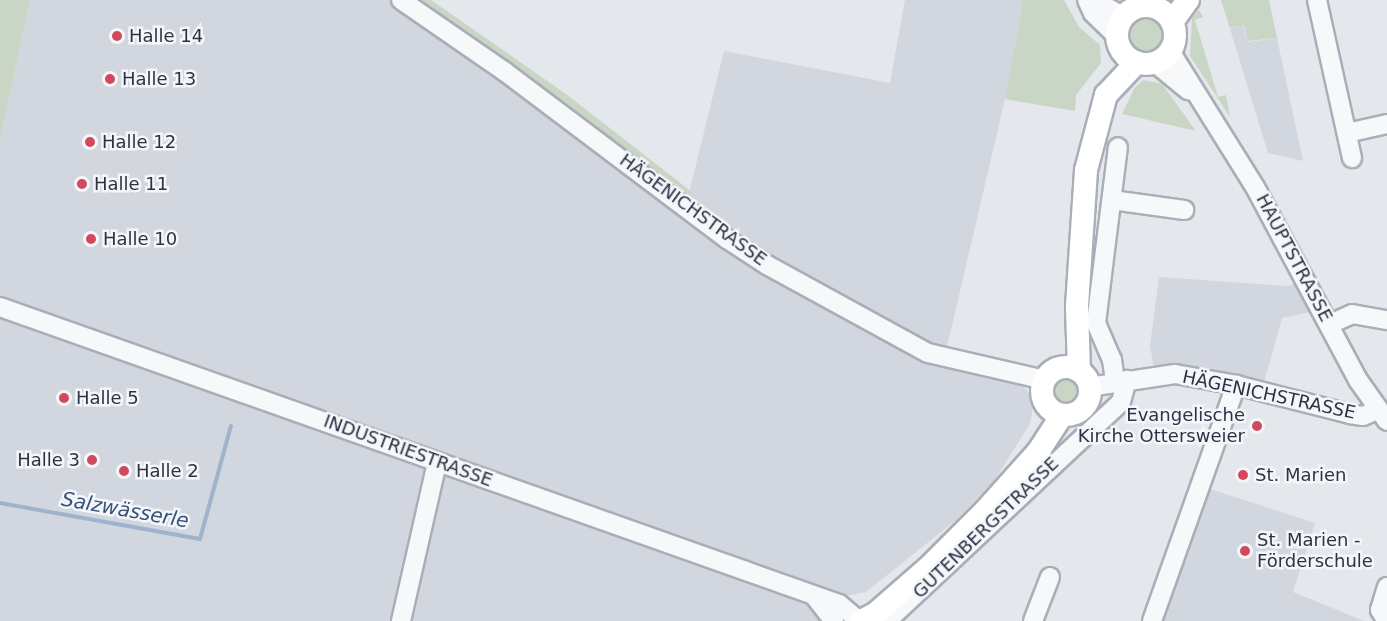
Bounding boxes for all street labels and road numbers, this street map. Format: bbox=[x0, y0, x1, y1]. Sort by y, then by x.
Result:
street label: HÄGENICHSTRASSE bbox=[615, 149, 771, 271]
street label: HAUPTSTRASSE bbox=[1251, 190, 1337, 326]
street label: HÄGENICHSTRASSE bbox=[1180, 366, 1358, 424]
street label: INDUSTRIESTRASSE bbox=[321, 410, 495, 492]
street label: GUTENBERGSTRASSE bbox=[909, 453, 1063, 603]

